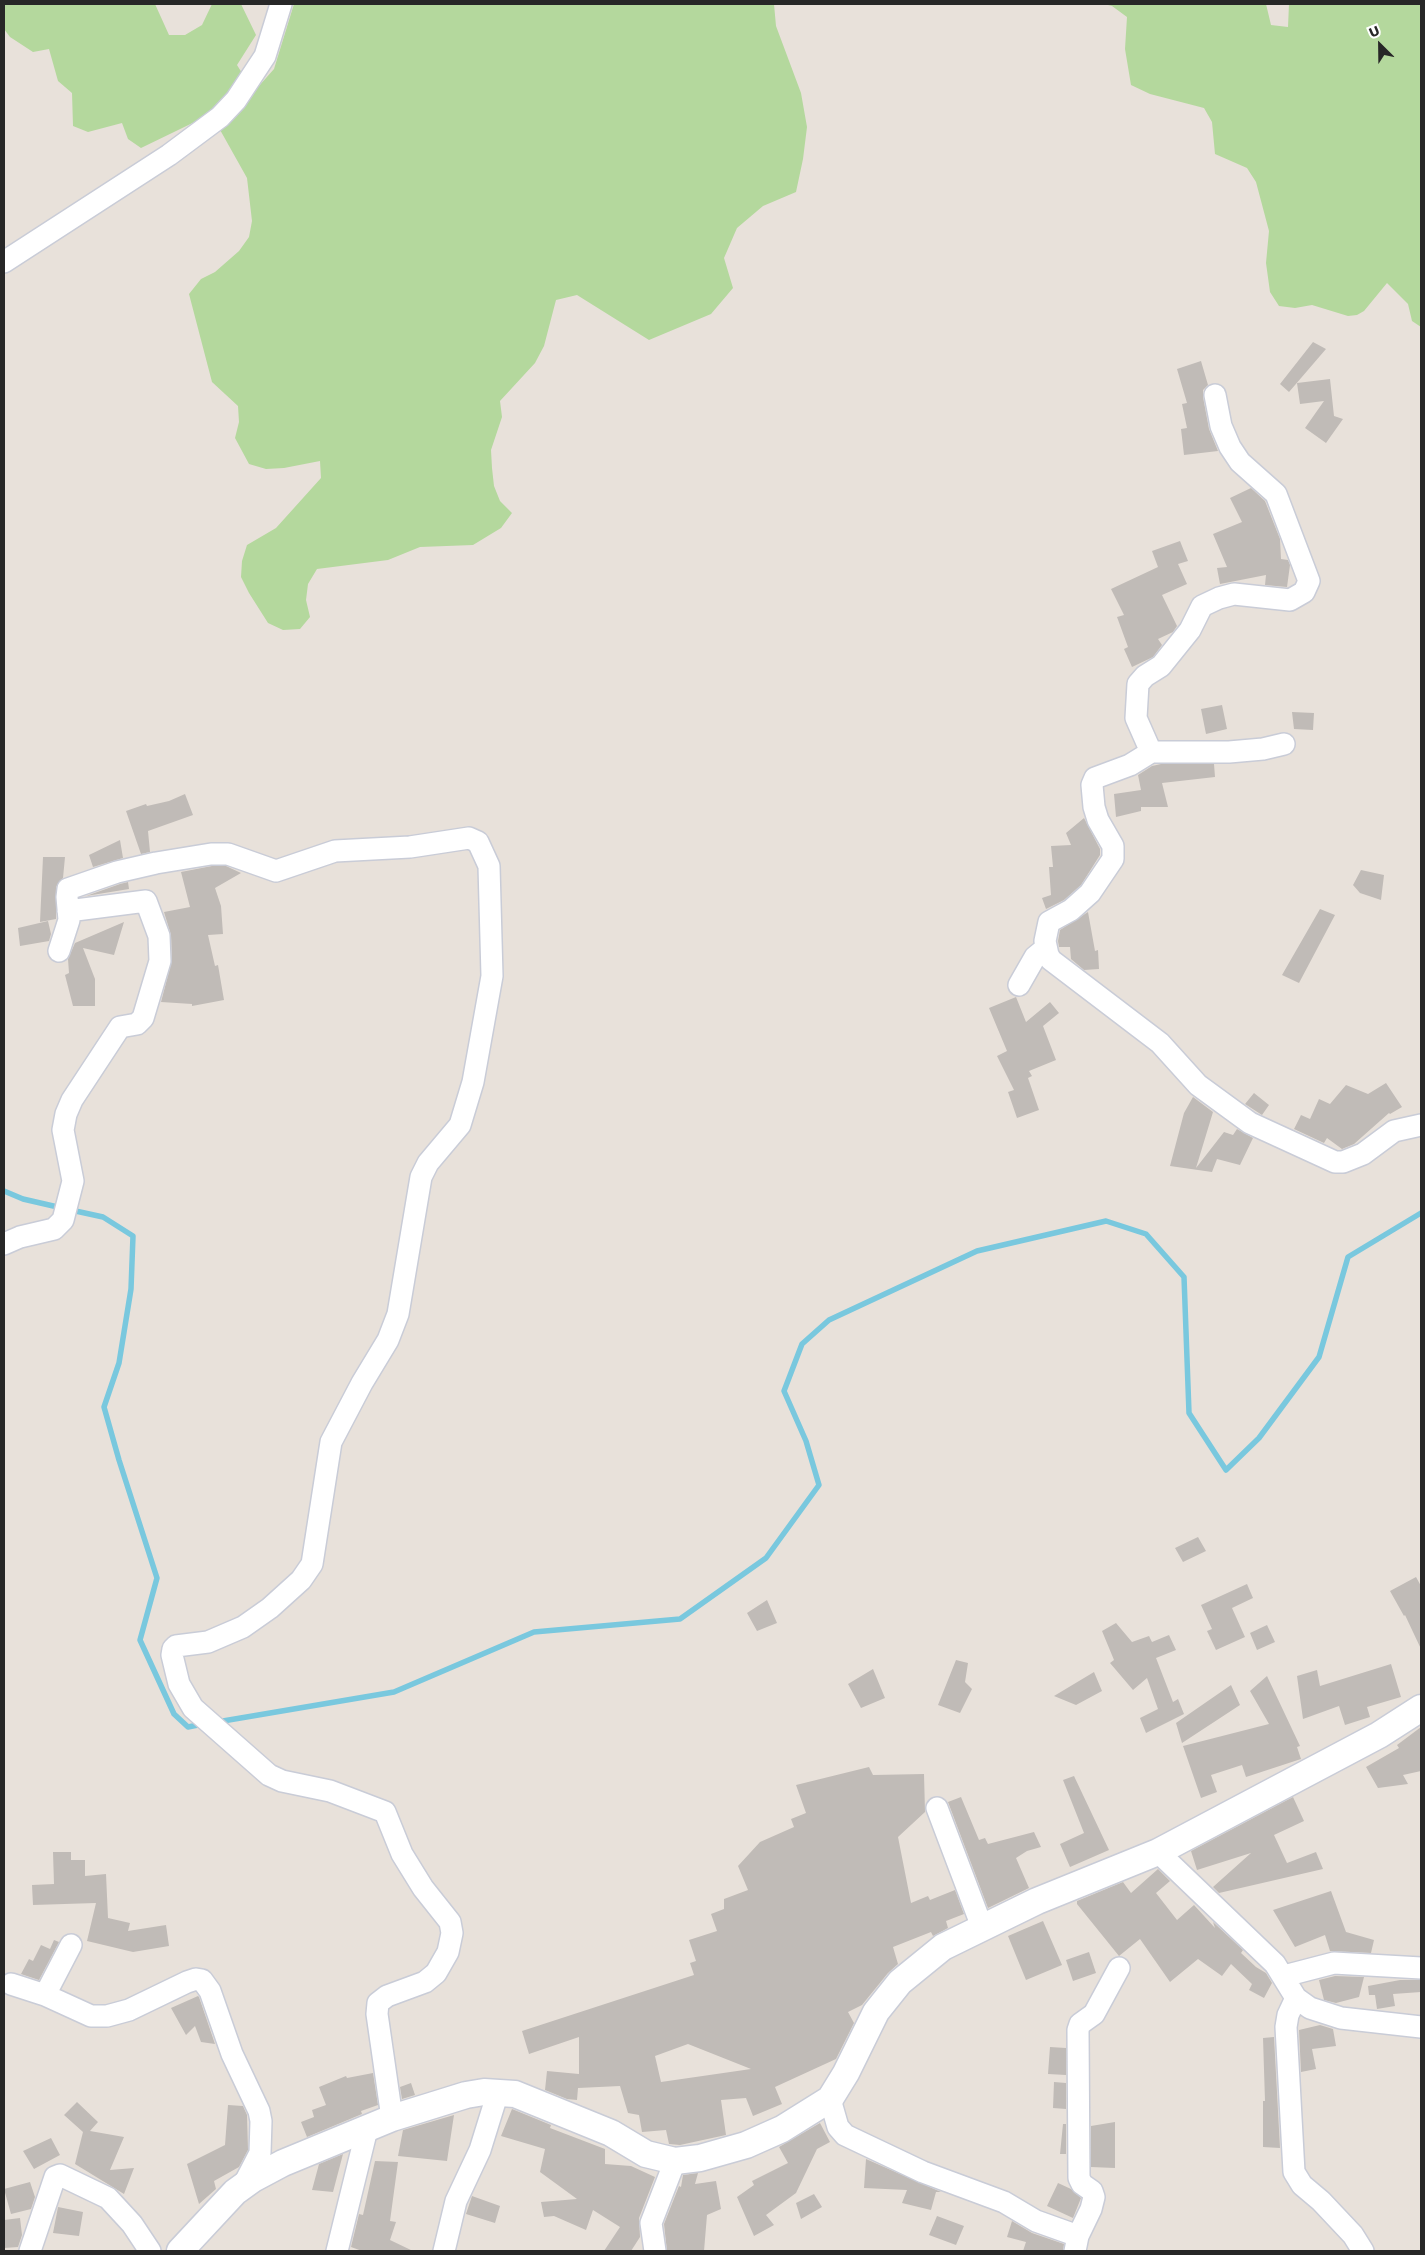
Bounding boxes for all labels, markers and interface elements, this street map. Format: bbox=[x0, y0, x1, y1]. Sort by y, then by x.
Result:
north arrow bbox=[1355, 20, 1405, 70]
text: U bbox=[1366, 22, 1382, 41]

